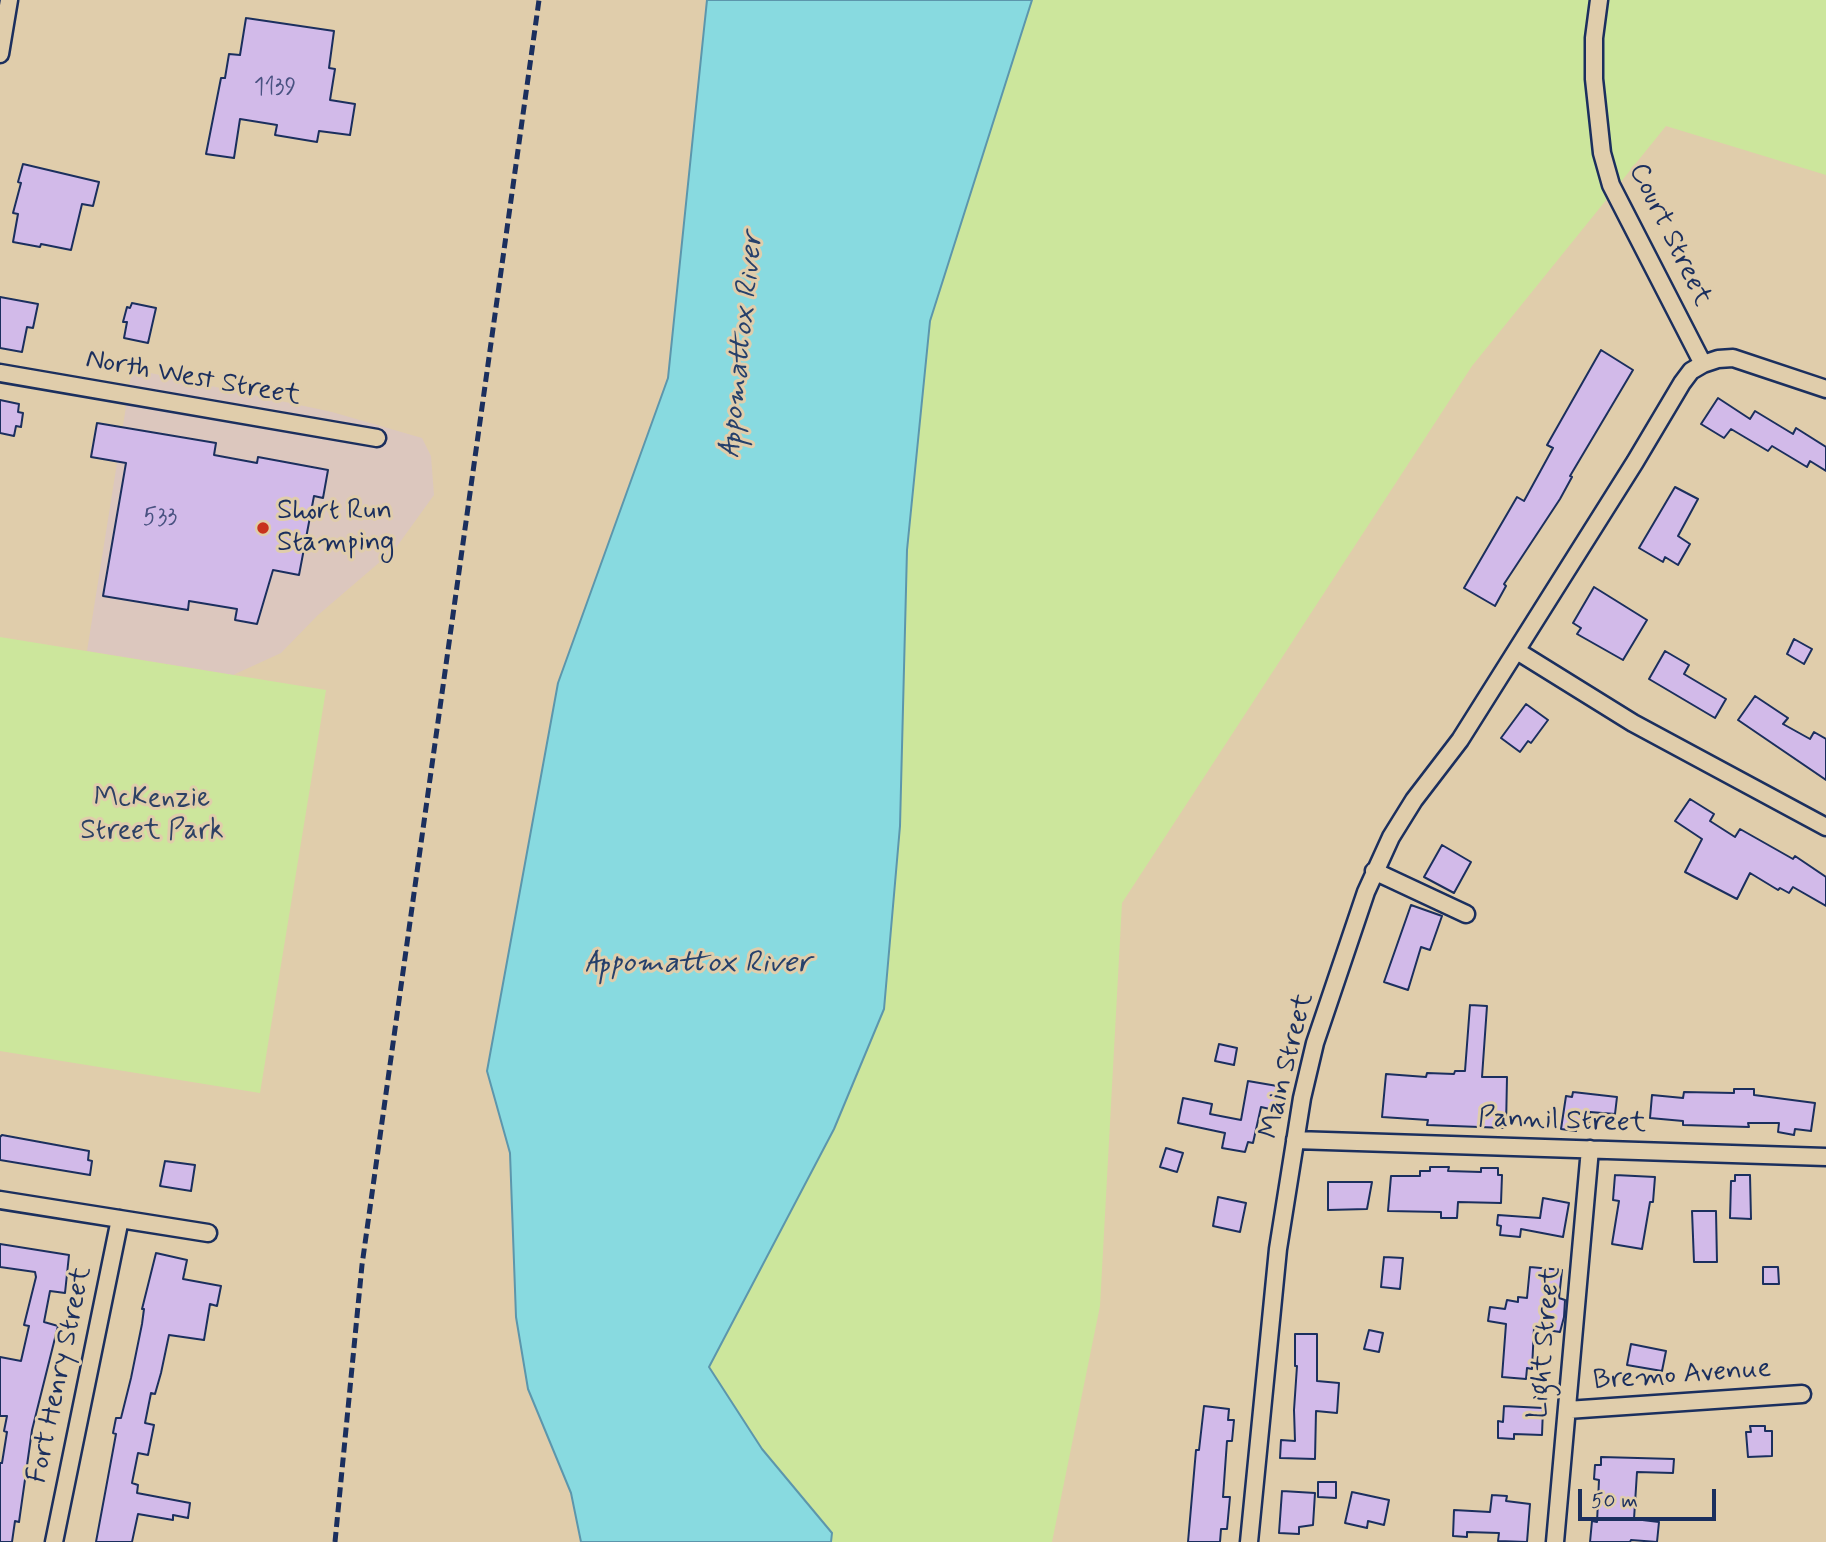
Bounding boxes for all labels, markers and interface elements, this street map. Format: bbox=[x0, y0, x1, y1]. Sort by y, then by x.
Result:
house number: 1139 bbox=[254, 75, 296, 103]
street label: Court Street bbox=[1620, 158, 1718, 312]
water label: Appomattox River bbox=[713, 231, 773, 459]
street label: North West Street bbox=[83, 344, 303, 414]
place label: Short Run Stamping bbox=[277, 495, 394, 561]
house number: 533 bbox=[143, 505, 177, 533]
marker: Short Run Stamping bbox=[255, 520, 271, 536]
park label: McKenzie Street Park bbox=[80, 783, 224, 849]
water label: Appomattox River bbox=[585, 947, 811, 983]
street label: Main Street bbox=[1254, 990, 1322, 1142]
street label: Pannil Street bbox=[1477, 1102, 1647, 1142]
street label: Fort Henry Street bbox=[22, 1264, 100, 1486]
street label: Light Street bbox=[1523, 1266, 1569, 1420]
street label: Bremo Avenue bbox=[1592, 1353, 1772, 1399]
scale bar bbox=[1581, 1476, 1719, 1520]
text: 50 m bbox=[1591, 1487, 1638, 1515]

